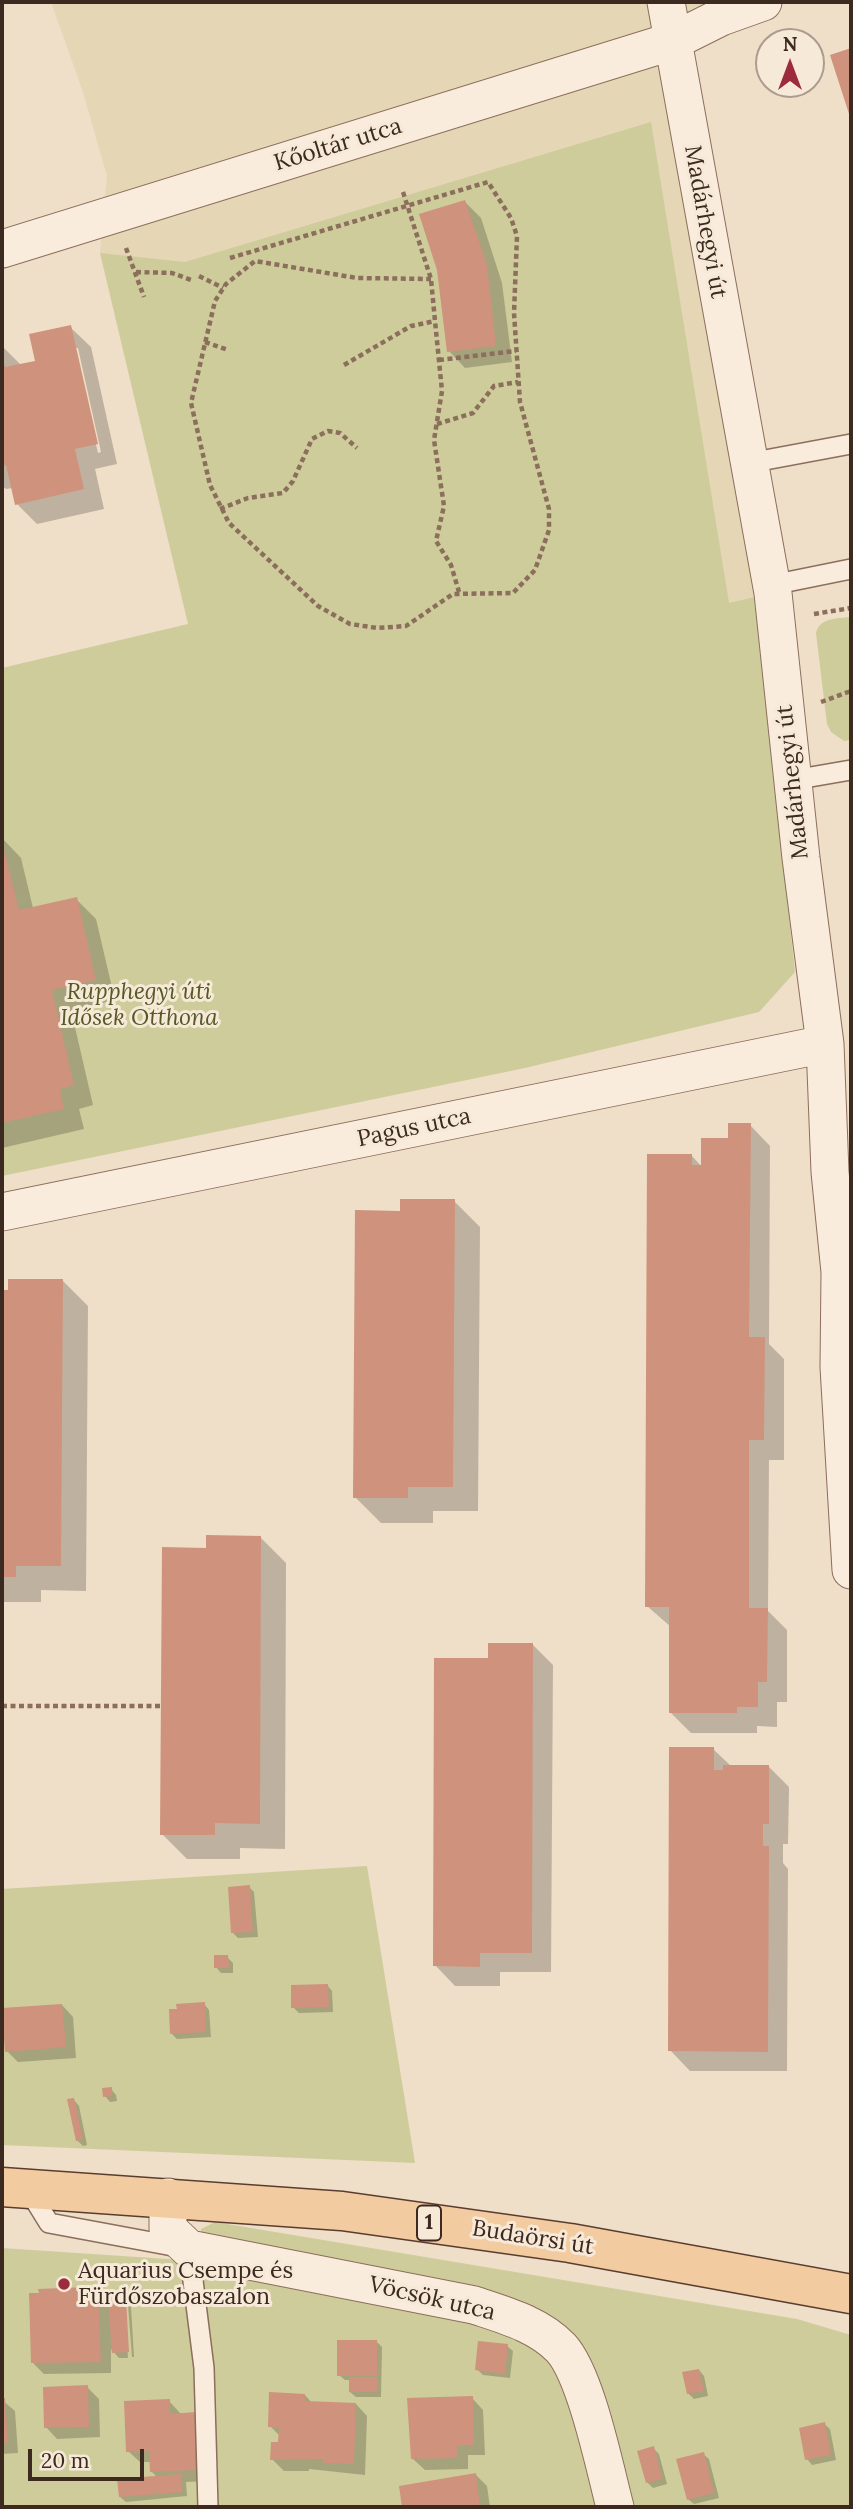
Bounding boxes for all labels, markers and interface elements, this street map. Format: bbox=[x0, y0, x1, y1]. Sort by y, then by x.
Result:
north arrow bbox=[755, 28, 825, 98]
text: N bbox=[783, 32, 797, 56]
street label: Kőoltár utca bbox=[271, 113, 405, 177]
street label: Madárhegyi út bbox=[678, 143, 732, 301]
street label: Madárhegyi út bbox=[771, 703, 815, 861]
park label: Rupphegyi úti Idősek Otthona bbox=[60, 978, 218, 1032]
street label: Pagus utca bbox=[355, 1102, 473, 1154]
road number: 1 bbox=[417, 2206, 441, 2240]
street label: Budaörsi út bbox=[470, 2215, 596, 2261]
place label: Aquarius Csempe és Fürdőszobaszalon bbox=[78, 2257, 293, 2311]
street label: Vöcsök utca bbox=[366, 2271, 498, 2327]
marker: Aquarius Csempe és Fürdőszobaszalon bbox=[56, 2276, 72, 2292]
scale bar bbox=[32, 2436, 147, 2480]
text: 20 m bbox=[41, 2447, 90, 2474]

